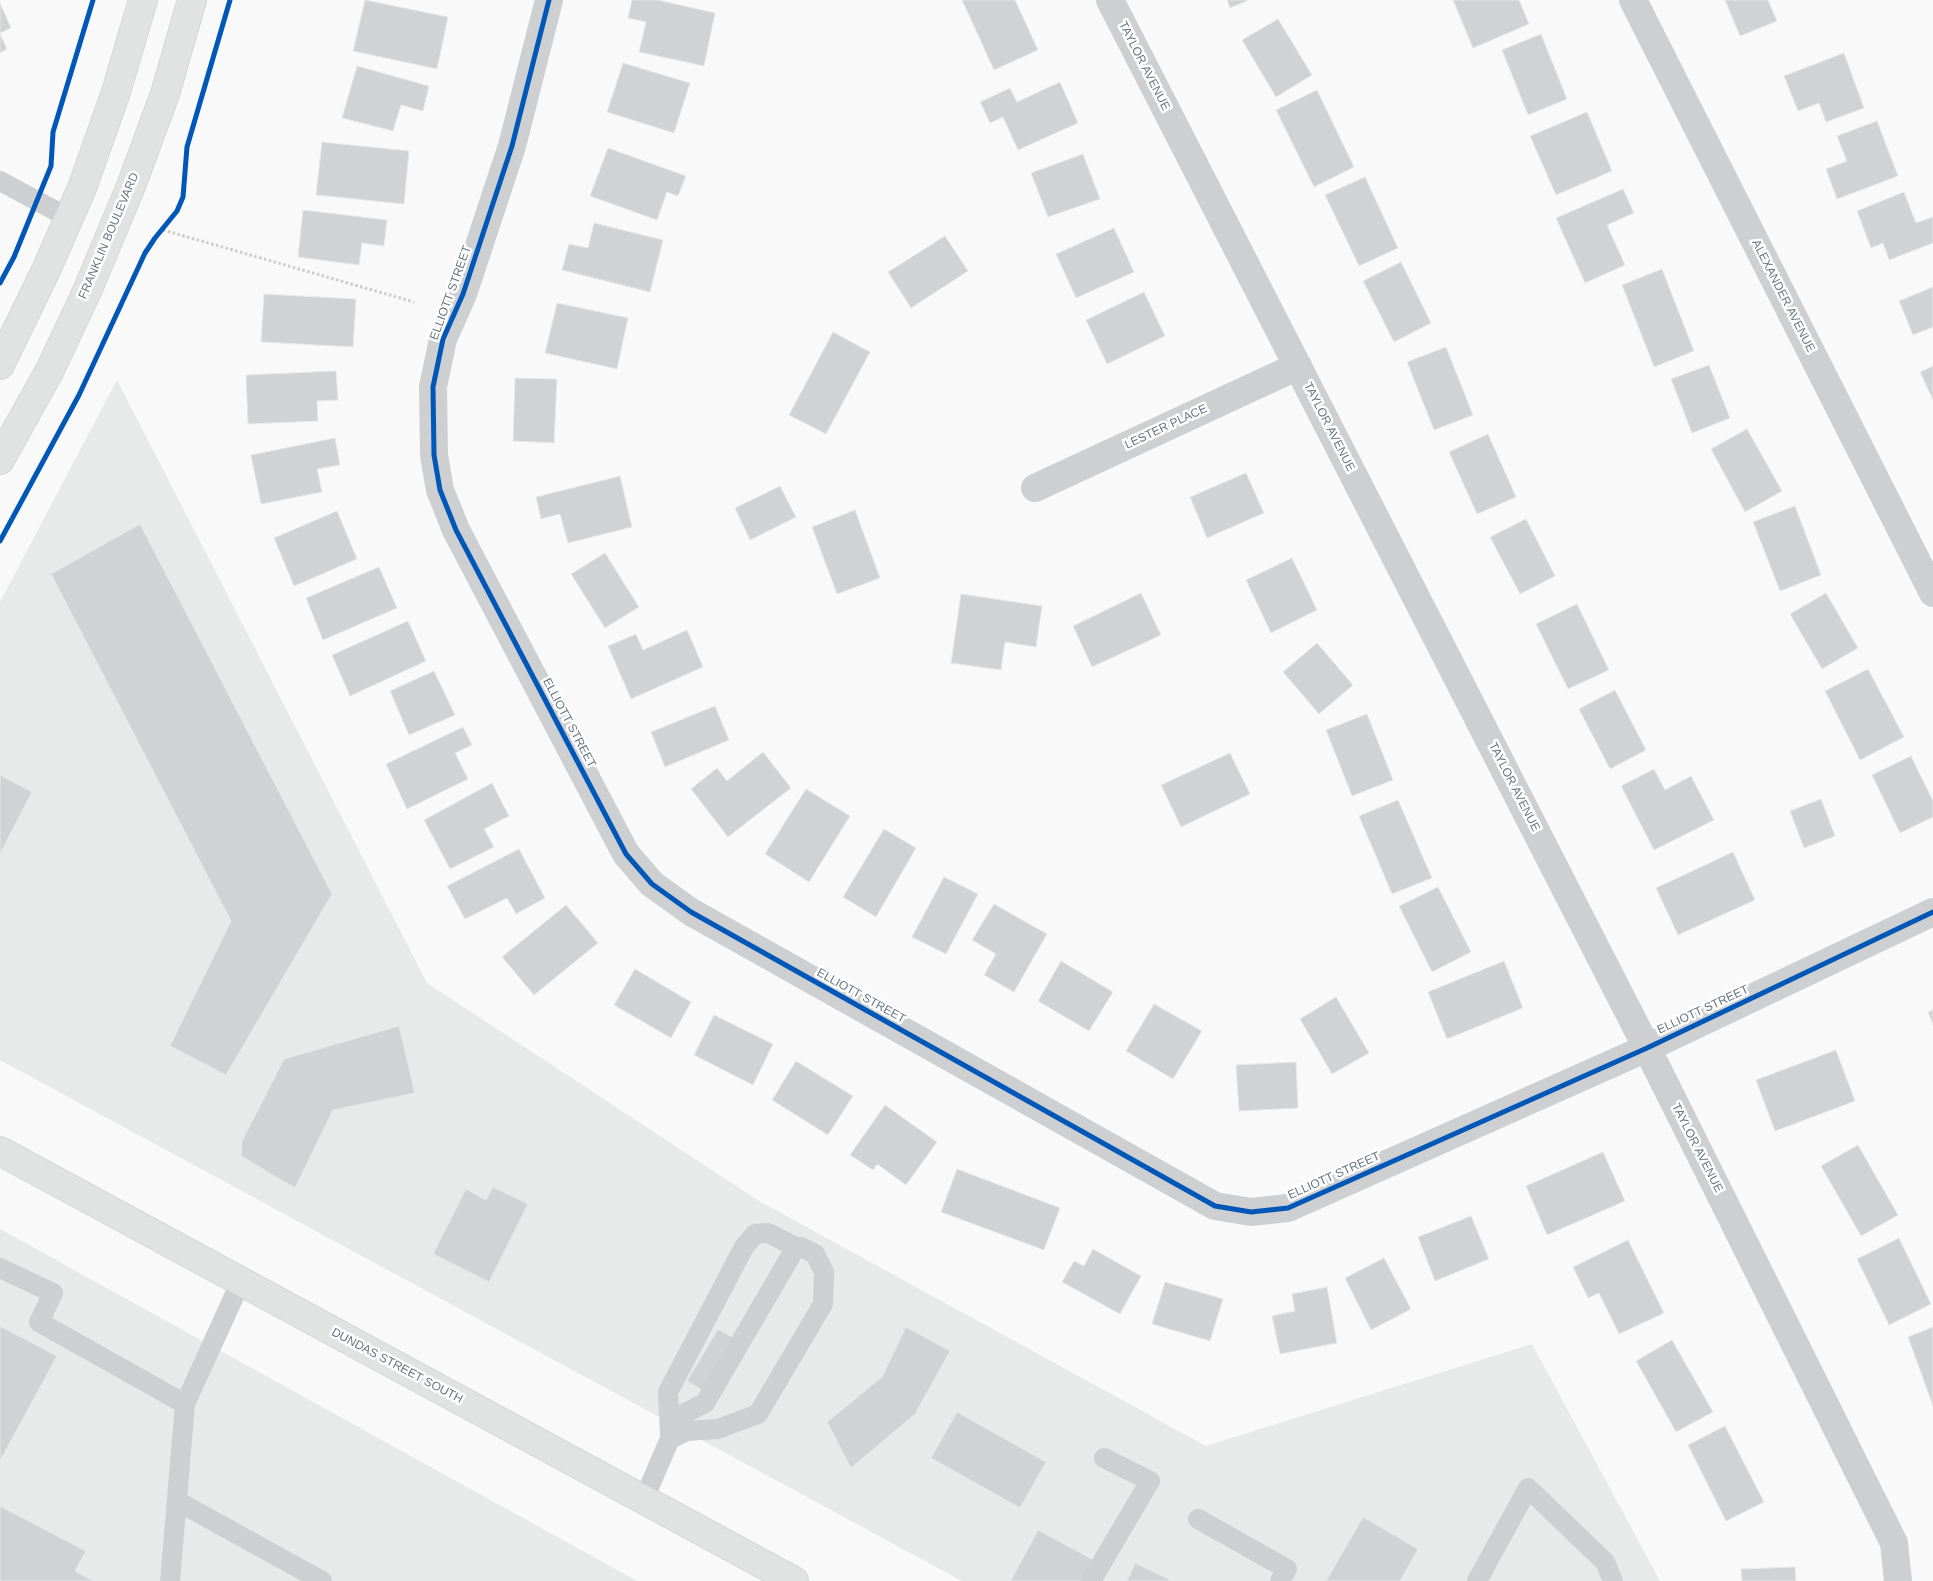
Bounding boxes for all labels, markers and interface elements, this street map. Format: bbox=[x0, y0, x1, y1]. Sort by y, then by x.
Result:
street label: TAYLOR AVENUE bbox=[1115, 19, 1173, 113]
street label: FRANKLIN BOULEVARD bbox=[76, 171, 142, 301]
street label: ALEXANDER AVENUE bbox=[1748, 237, 1818, 355]
street label: ELLIOTT STREET bbox=[427, 244, 475, 342]
street label: TAYLOR AVENUE bbox=[1300, 380, 1358, 474]
street label: LESTER PLACE bbox=[1122, 402, 1210, 452]
street label: ELLIOTT STREET bbox=[539, 676, 599, 770]
street label: TAYLOR AVENUE bbox=[1485, 740, 1543, 834]
street label: ELLIOTT STREET bbox=[814, 966, 908, 1026]
street label: ELLIOTT STREET bbox=[1655, 982, 1751, 1038]
street label: TAYLOR AVENUE bbox=[1668, 1101, 1726, 1195]
street label: ELLIOTT STREET bbox=[1286, 1149, 1382, 1203]
street label: DUNDAS STREET SOUTH bbox=[329, 1325, 465, 1407]

